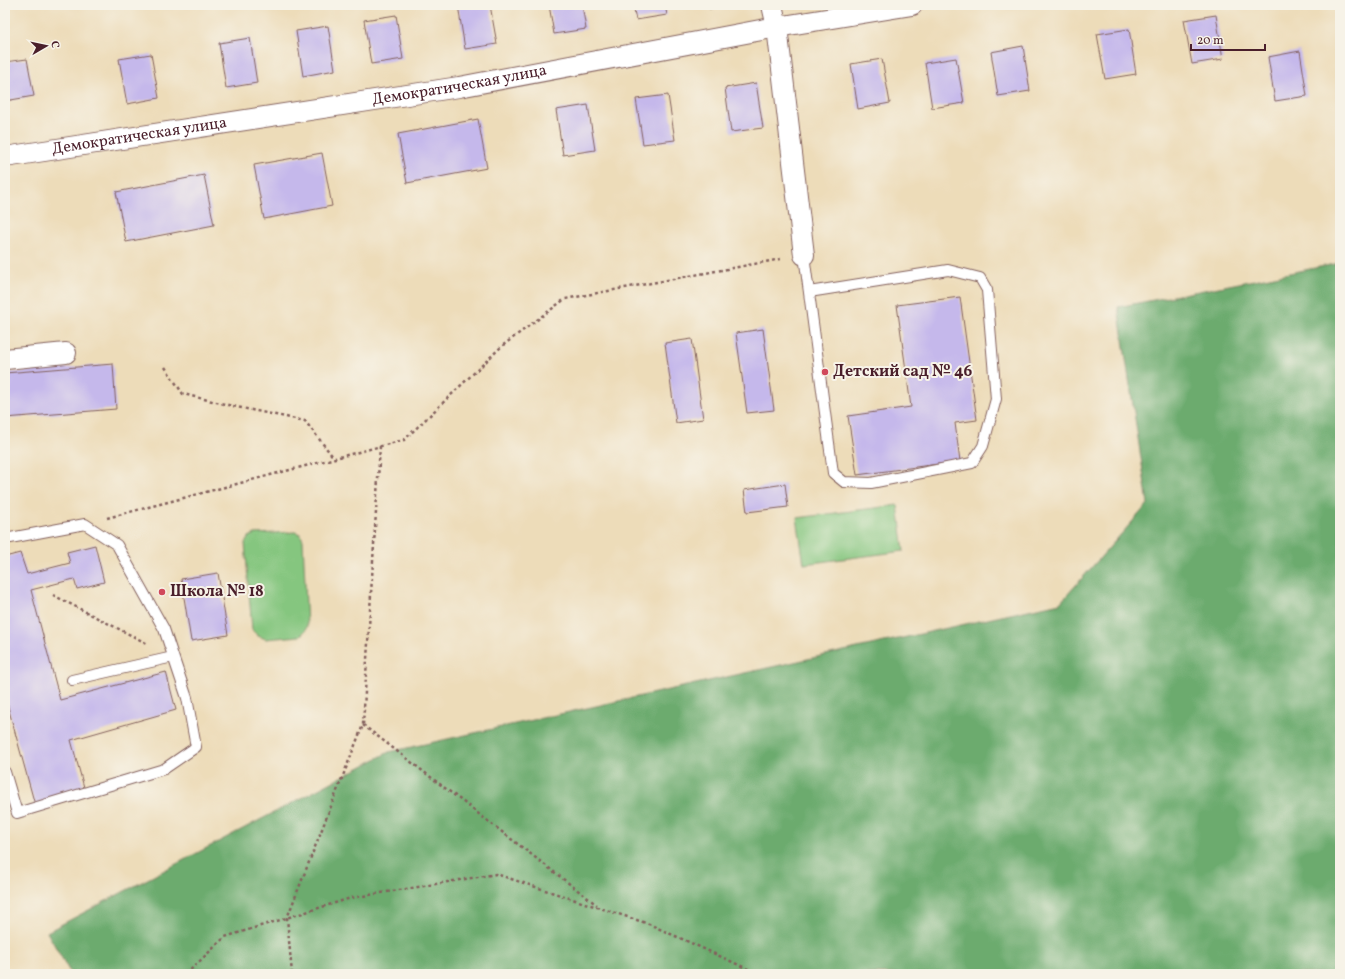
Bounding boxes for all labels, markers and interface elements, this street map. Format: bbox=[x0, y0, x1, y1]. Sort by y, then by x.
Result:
north arrow bbox=[26, 26, 66, 66]
scale bar bbox=[1191, 26, 1265, 52]
text: 20 m bbox=[1197, 33, 1224, 49]
text: С bbox=[46, 40, 62, 49]
street label: Демократическая улица bbox=[371, 60, 549, 111]
street label: Демократическая улица bbox=[50, 112, 229, 161]
place label: Детский сад № 46 bbox=[833, 361, 973, 383]
marker: Детский сад № 46 bbox=[820, 367, 830, 377]
place label: Школа № 18 bbox=[170, 581, 264, 603]
marker: Школа № 18 bbox=[157, 587, 167, 597]

